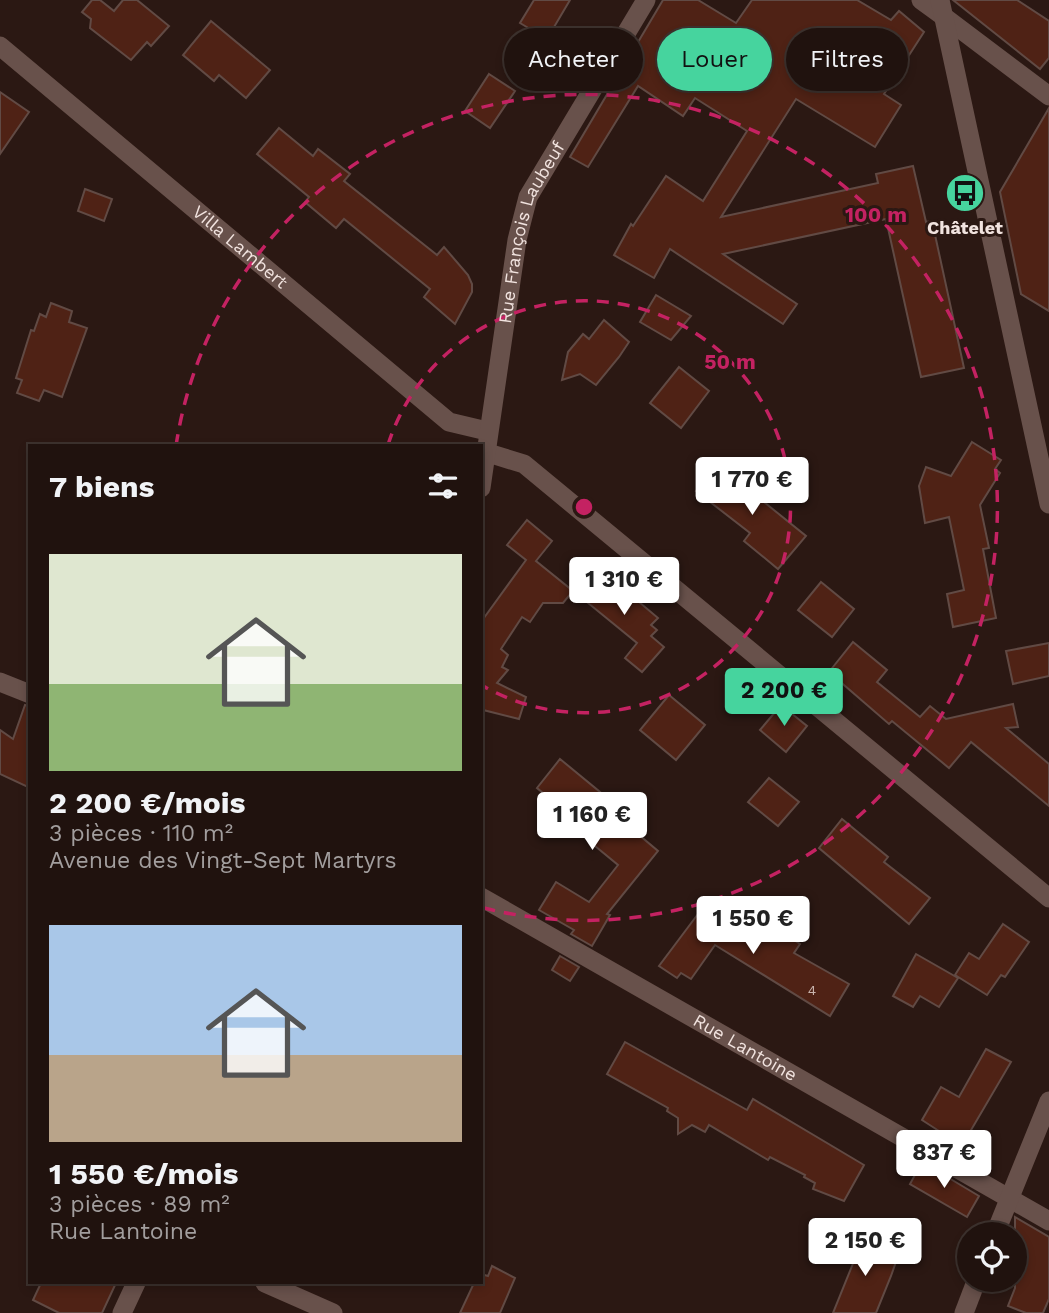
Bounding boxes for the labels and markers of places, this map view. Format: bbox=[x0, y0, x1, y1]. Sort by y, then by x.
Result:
bus stop icon: Châtelet bbox=[944, 172, 986, 214]
place label: Châtelet bbox=[927, 217, 1003, 238]
pin: 1 770 € bbox=[687, 458, 817, 517]
centre of rings bbox=[572, 495, 596, 519]
pin: 1 310 € bbox=[559, 558, 689, 617]
pin: 2 200 € bbox=[719, 668, 849, 728]
pin: 1 160 € bbox=[527, 792, 657, 852]
pin: 1 550 € bbox=[688, 897, 818, 956]
pin: 837 € bbox=[895, 1130, 993, 1190]
pin: 2 150 € bbox=[800, 1218, 930, 1278]

